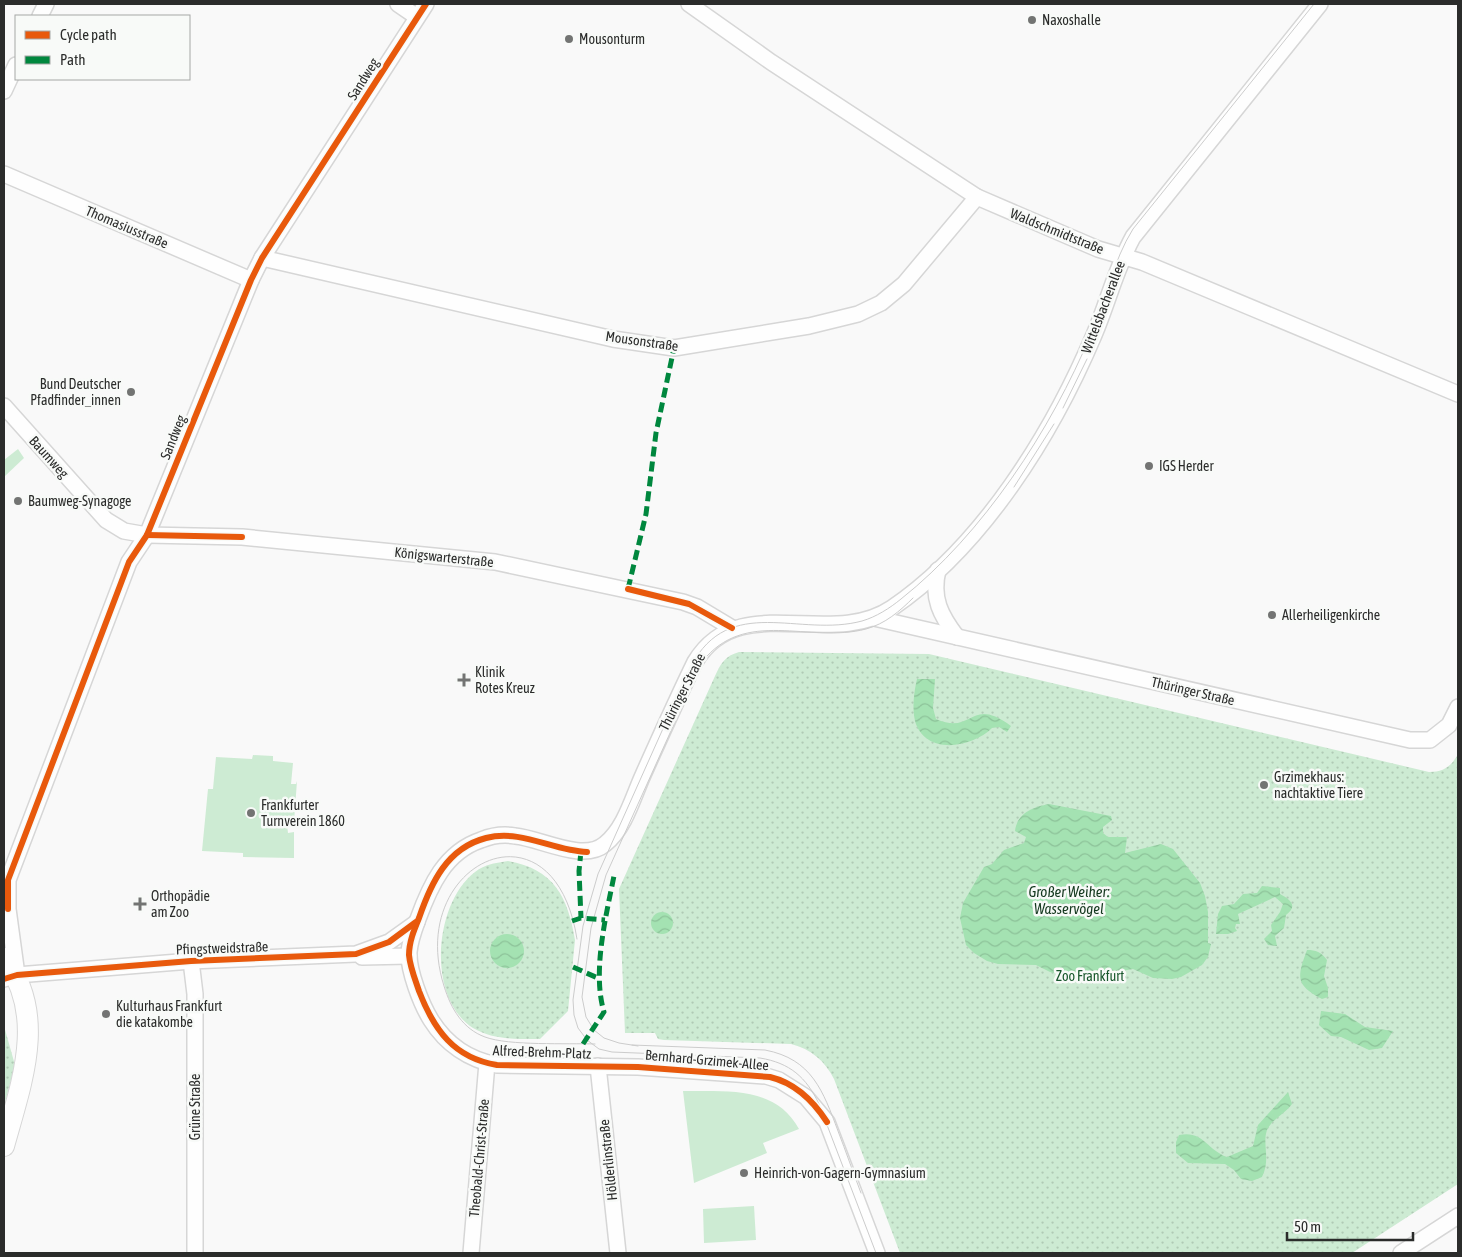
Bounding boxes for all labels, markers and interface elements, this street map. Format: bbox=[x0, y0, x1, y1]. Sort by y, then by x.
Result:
place label: Naxoshalle bbox=[1042, 12, 1101, 28]
marker: Naxoshalle bbox=[1026, 14, 1038, 26]
legend bbox=[15, 15, 190, 80]
text: Cycle path bbox=[60, 26, 117, 43]
place label: Mousonturm bbox=[579, 31, 645, 47]
marker: Mousonturm bbox=[563, 33, 575, 45]
text: Path bbox=[60, 51, 86, 68]
street label: Sandweg bbox=[344, 55, 382, 103]
street label: Thomasiusstraße bbox=[83, 202, 171, 252]
street label: Waldschmidtstraße bbox=[1008, 205, 1106, 257]
street label: Wittelsbacherallee bbox=[1078, 258, 1128, 356]
street label: Mousonstraße bbox=[605, 328, 679, 354]
place label: Bund Deutscher Pfadfinder_innen bbox=[30, 376, 122, 408]
marker: Bund Deutscher Pfadfinder_innen bbox=[125, 386, 137, 398]
street label: Sandweg bbox=[157, 412, 189, 462]
street label: Baumweg bbox=[26, 433, 72, 481]
place label: IGS Herder bbox=[1159, 458, 1214, 474]
marker: IGS Herder bbox=[1143, 460, 1155, 472]
place label: Baumweg-Synagoge bbox=[28, 493, 131, 509]
marker: Baumweg-Synagoge bbox=[12, 495, 24, 507]
street label: Königswarterstraße bbox=[394, 544, 494, 570]
place label: Allerheiligenkirche bbox=[1282, 607, 1380, 623]
marker: Allerheiligenkirche bbox=[1266, 609, 1278, 621]
street label: Thüringer Straße bbox=[656, 651, 708, 733]
place label: Klinik Rotes Kreuz bbox=[475, 664, 535, 696]
marker: Klinik Rotes Kreuz bbox=[457, 673, 471, 687]
street label: Thüringer Straße bbox=[1150, 674, 1236, 708]
place label: Grzimekhaus: nachtaktive Tiere bbox=[1274, 769, 1363, 801]
marker: Grzimekhaus: nachtaktive Tiere bbox=[1258, 779, 1270, 791]
place label: Frankfurter Turnverein 1860 bbox=[261, 797, 345, 829]
marker: Frankfurter Turnverein 1860 bbox=[245, 807, 257, 819]
water label: Großer Weiher: Wasservögel bbox=[1028, 883, 1110, 917]
place label: Orthopädie am Zoo bbox=[151, 888, 210, 920]
marker: Orthopädie am Zoo bbox=[133, 897, 147, 911]
street label: Pfingstweidstraße bbox=[176, 938, 268, 958]
park label: Zoo Frankfurt bbox=[1056, 968, 1124, 984]
place label: Kulturhaus Frankfurt die katakombe bbox=[116, 998, 222, 1030]
marker: Kulturhaus Frankfurt die katakombe bbox=[100, 1008, 112, 1020]
street label: Alfred-Brehm-Platz bbox=[492, 1042, 592, 1062]
street label: Bernhard-Grzimek-Allee bbox=[644, 1047, 770, 1073]
street label: Grüne Straße bbox=[187, 1074, 203, 1140]
street label: Theobald-Christ-Straße bbox=[466, 1098, 492, 1218]
street label: Hölderlinstraße bbox=[596, 1119, 620, 1201]
place label: Heinrich-von-Gagern-Gymnasium bbox=[754, 1165, 926, 1181]
marker: Heinrich-von-Gagern-Gymnasium bbox=[738, 1167, 750, 1179]
scale bar bbox=[1287, 1210, 1413, 1242]
text: 50 m bbox=[1294, 1218, 1321, 1235]

